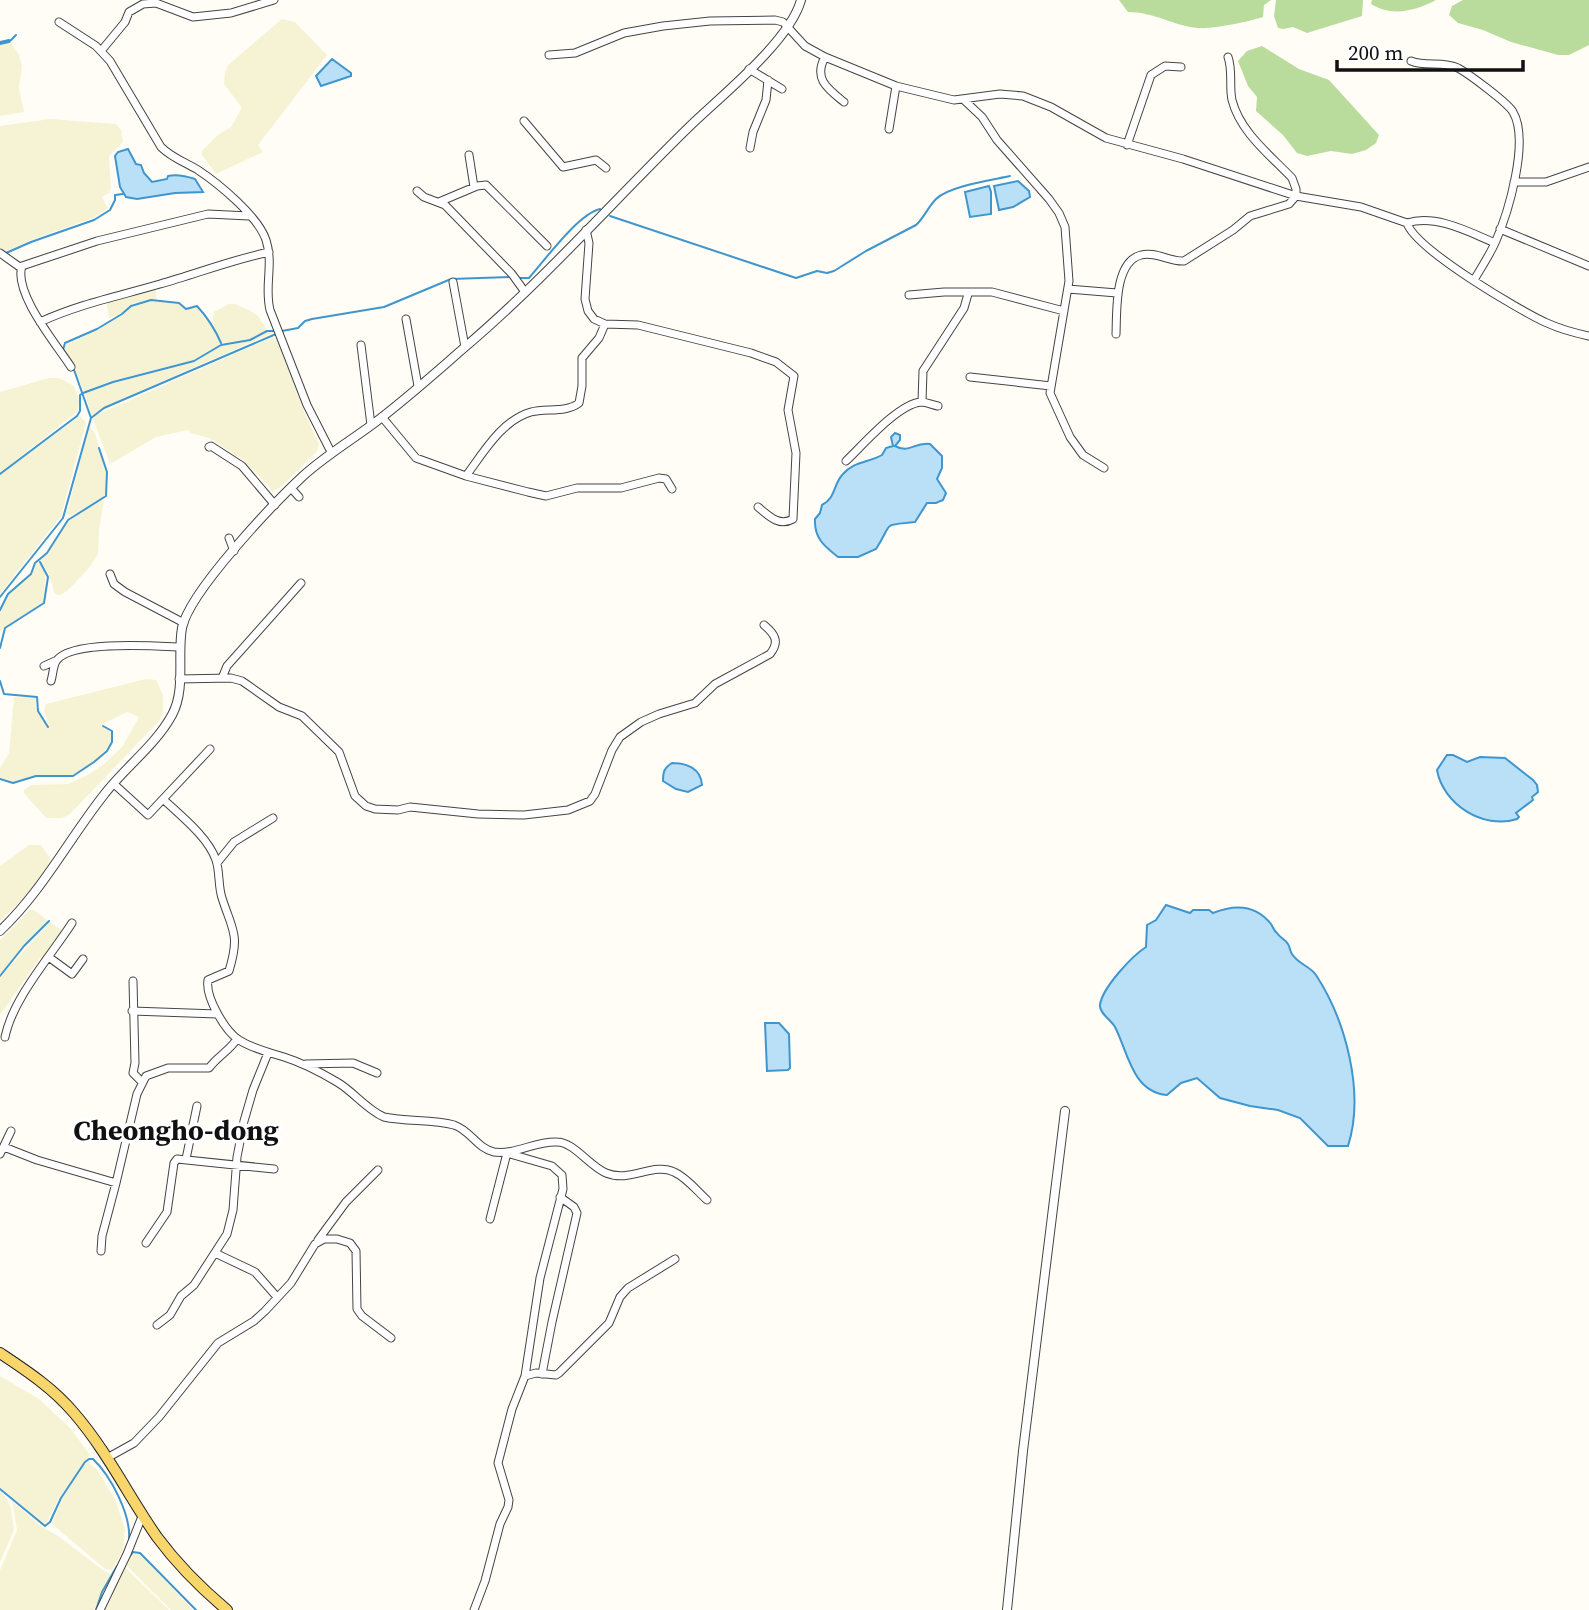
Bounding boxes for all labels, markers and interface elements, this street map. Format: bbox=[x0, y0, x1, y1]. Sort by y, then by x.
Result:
scale bar bbox=[1337, 28, 1522, 72]
text: 200 m bbox=[1348, 38, 1403, 67]
district label: Cheongho-dong bbox=[73, 1111, 279, 1149]

